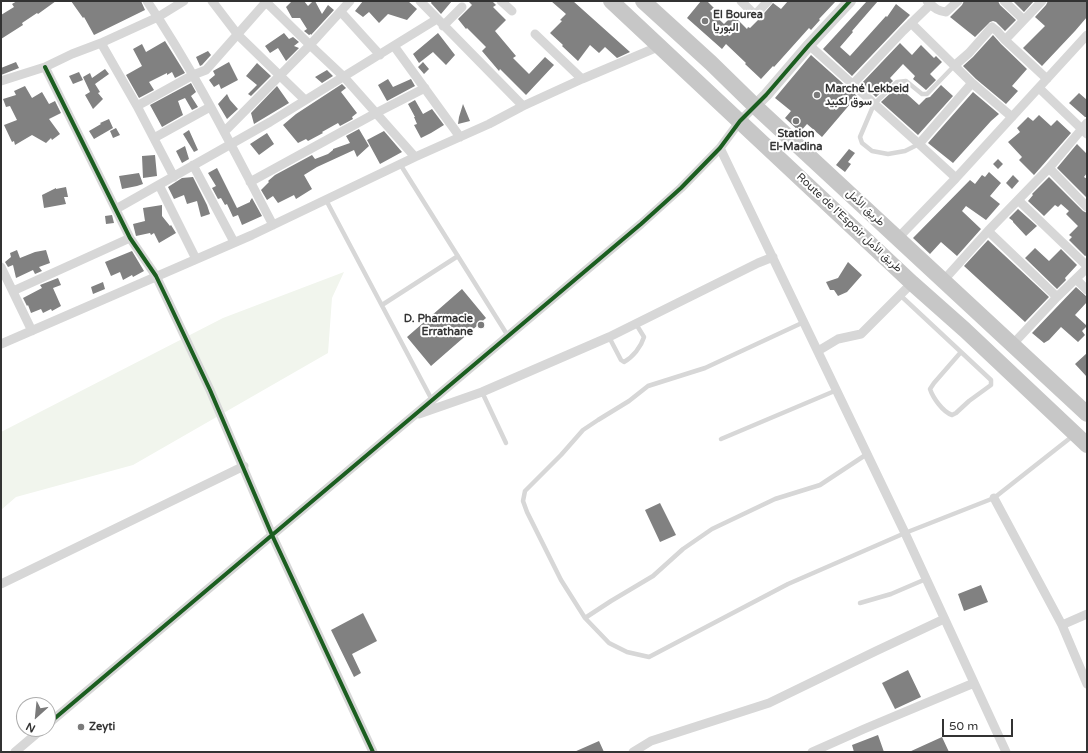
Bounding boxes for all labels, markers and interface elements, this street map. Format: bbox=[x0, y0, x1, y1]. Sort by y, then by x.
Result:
place label: El Bourea البوريا bbox=[713, 8, 763, 34]
marker: El Bourea البوريا bbox=[700, 16, 710, 26]
place label: Marché Lekbeid سوق لكبيد bbox=[825, 82, 909, 108]
marker: Marché Lekbeid سوق لكبيد bbox=[812, 90, 822, 100]
marker: Station El-Madina bbox=[791, 116, 801, 126]
place label: Station El-Madina bbox=[770, 127, 822, 153]
street label: Route de l’Espoir طريق الأمل bbox=[793, 171, 905, 275]
street label: طريق الأمل bbox=[843, 187, 887, 229]
place label: D. Pharmacie Errathane bbox=[404, 312, 473, 338]
marker: D. Pharmacie Errathane bbox=[476, 320, 486, 330]
north arrow bbox=[16, 697, 56, 737]
scale bar bbox=[944, 711, 1015, 737]
text: N bbox=[24, 719, 38, 735]
text: 50 m bbox=[949, 719, 978, 733]
place label: Zeyti bbox=[89, 720, 115, 734]
marker: Zeyti bbox=[76, 722, 86, 732]

